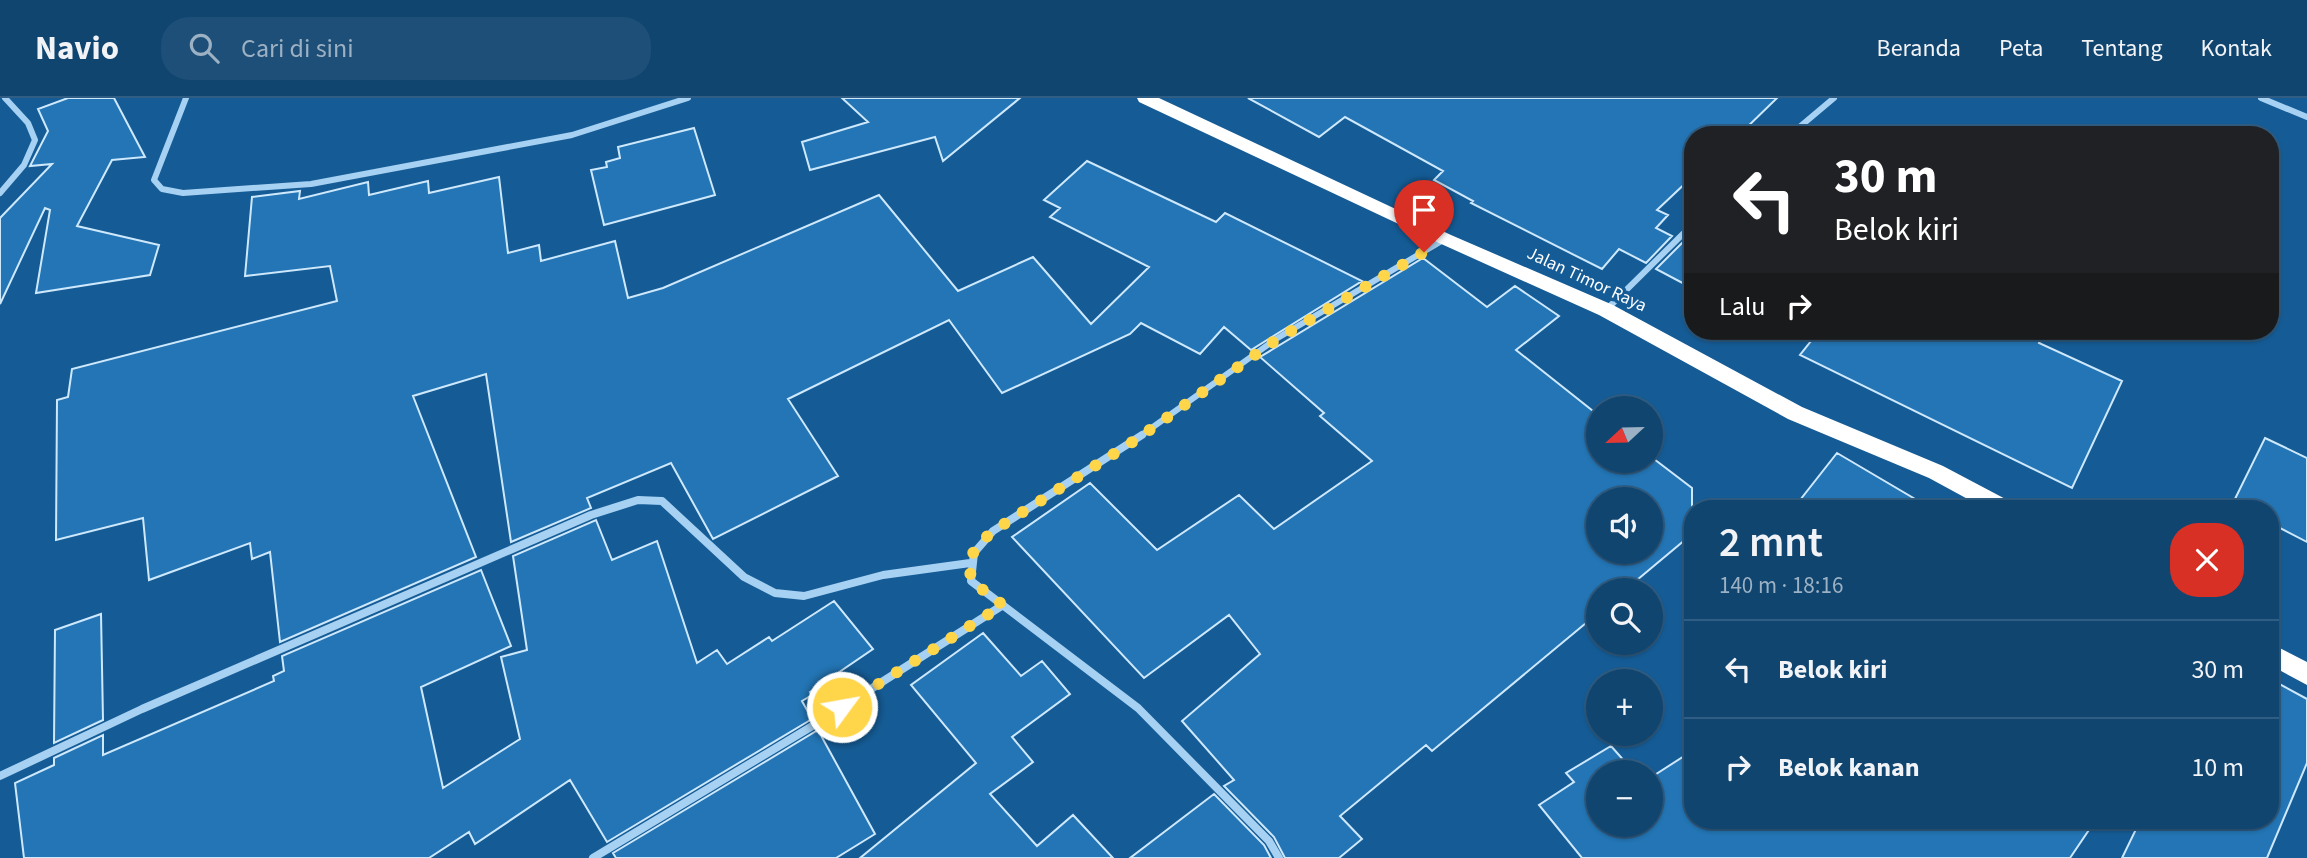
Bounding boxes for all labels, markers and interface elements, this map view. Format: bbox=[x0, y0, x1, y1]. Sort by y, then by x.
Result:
search box bbox=[161, 17, 651, 80]
text: Navio bbox=[35, 25, 119, 72]
icon: search bbox=[185, 29, 223, 67]
text: Cari di sini bbox=[241, 30, 354, 67]
text: Beranda bbox=[1877, 31, 1961, 66]
text: Peta bbox=[1999, 31, 2043, 66]
text: Tentang bbox=[2081, 31, 2163, 66]
text: Kontak bbox=[2201, 31, 2272, 66]
text: 30 m bbox=[1834, 142, 1938, 212]
icon: left bbox=[1719, 154, 1810, 245]
pin bbox=[1394, 180, 1454, 252]
icon: arrive bbox=[1405, 191, 1443, 229]
text: Belok kiri bbox=[1834, 207, 1959, 253]
street label: Jalan Timor Raya bbox=[1523, 241, 1651, 318]
icon: right bbox=[1780, 287, 1818, 325]
text: Lalu bbox=[1719, 288, 1766, 325]
north arrow bbox=[1586, 396, 1662, 472]
map controls bbox=[1586, 396, 1663, 837]
button: sound bbox=[1586, 487, 1663, 564]
text: 2 mnt bbox=[1719, 513, 1823, 573]
button: close bbox=[2170, 523, 2244, 597]
text: 140 m · 18:16 bbox=[1719, 569, 1843, 602]
button: search bbox=[1586, 578, 1663, 655]
icon: left bbox=[1719, 650, 1757, 688]
text: Belok kiri bbox=[1778, 651, 1887, 688]
text: 30 m bbox=[2191, 651, 2244, 688]
button: + bbox=[1586, 669, 1663, 746]
position arrow bbox=[805, 670, 879, 744]
icon: right bbox=[1719, 748, 1757, 786]
text: Belok kanan bbox=[1778, 749, 1920, 786]
text: 10 m bbox=[2191, 749, 2244, 786]
button: − bbox=[1586, 760, 1663, 837]

